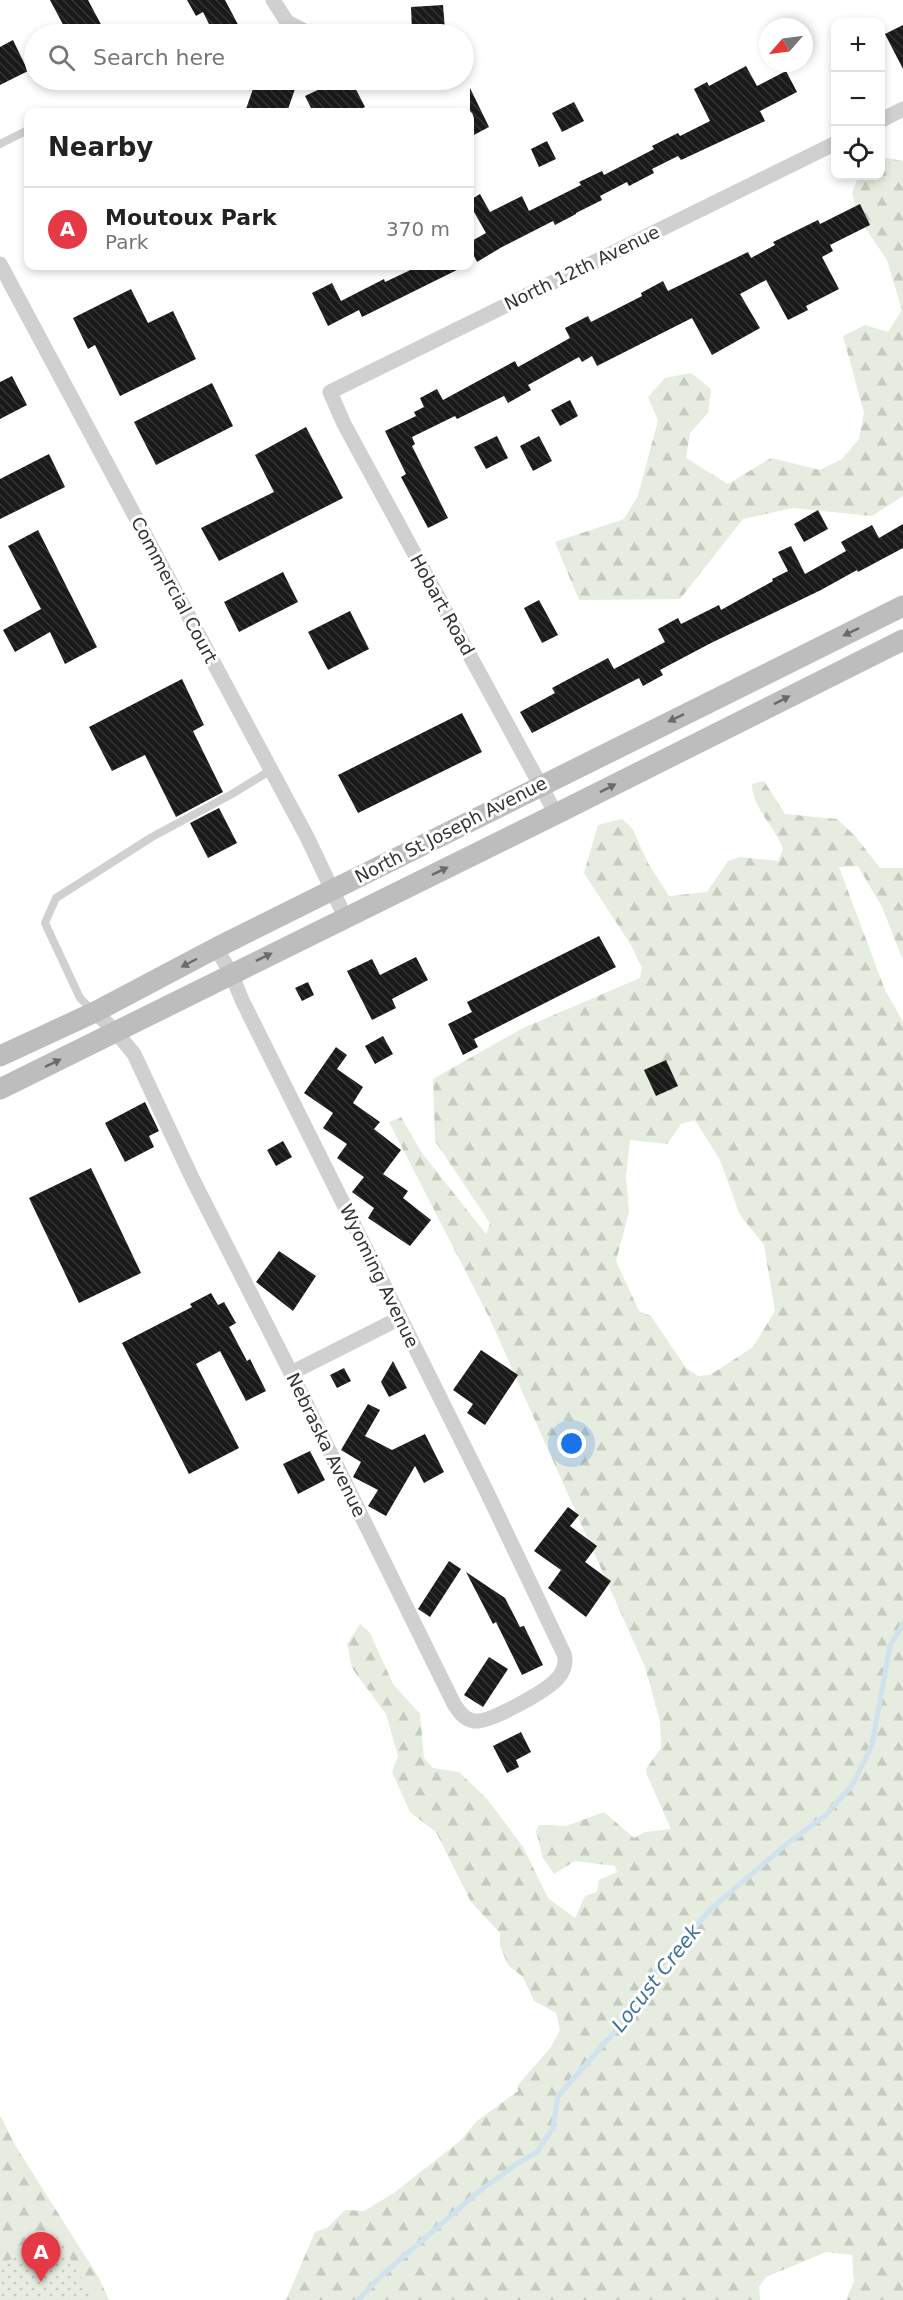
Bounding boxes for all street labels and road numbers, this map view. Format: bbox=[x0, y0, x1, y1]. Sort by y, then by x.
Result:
street label: North 12th Avenue bbox=[501, 221, 663, 314]
street label: Commercial Court bbox=[127, 513, 222, 667]
street label: Hobart Road bbox=[406, 551, 479, 659]
street label: North St Joseph Avenue bbox=[351, 772, 550, 887]
street label: Wyoming Avenue bbox=[336, 1201, 423, 1351]
street label: Nebraska Avenue bbox=[282, 1369, 370, 1520]

